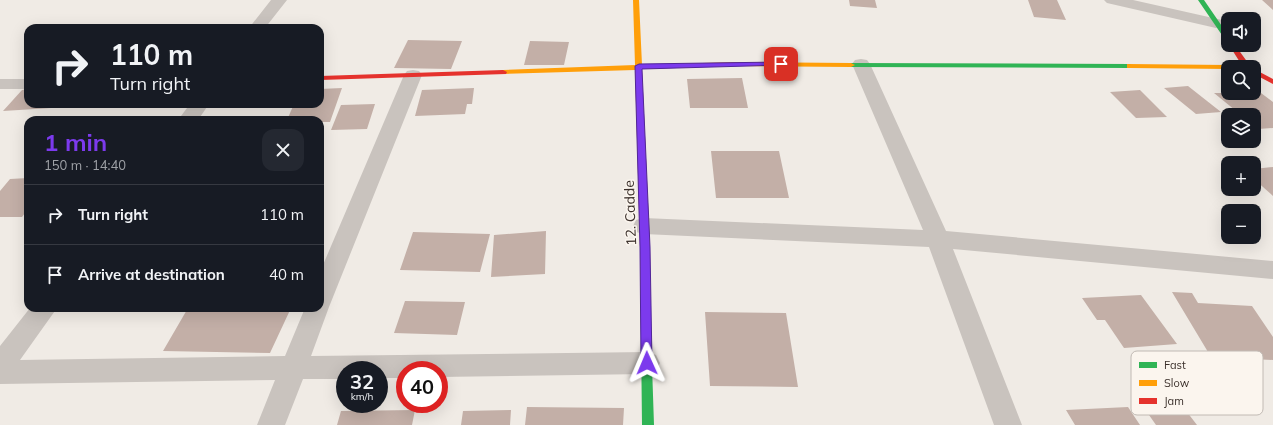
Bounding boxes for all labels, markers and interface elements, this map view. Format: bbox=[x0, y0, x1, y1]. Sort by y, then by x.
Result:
map controls bbox=[1221, 12, 1261, 244]
button: sound bbox=[1221, 12, 1261, 52]
text: 110 m bbox=[110, 37, 193, 72]
icon: right bbox=[44, 40, 96, 92]
pin bbox=[764, 47, 798, 81]
icon: arrive bbox=[770, 53, 792, 75]
button: search bbox=[1221, 60, 1261, 100]
text: Turn right bbox=[110, 72, 190, 95]
button: layers bbox=[1221, 108, 1261, 148]
text: 1 min bbox=[44, 127, 107, 157]
button: close bbox=[262, 129, 304, 171]
button: + bbox=[1221, 156, 1261, 196]
text: 150 m · 14:40 bbox=[44, 157, 126, 173]
street label: 12. Cadde bbox=[620, 180, 640, 246]
icon: right bbox=[44, 204, 66, 226]
button: − bbox=[1221, 204, 1261, 244]
text: Turn right bbox=[78, 205, 148, 224]
text: 110 m bbox=[260, 205, 304, 224]
icon: arrive bbox=[44, 264, 66, 286]
text: Arrive at destination bbox=[78, 265, 225, 284]
text: 40 m bbox=[269, 265, 304, 284]
position arrow bbox=[626, 342, 668, 384]
legend bbox=[1131, 351, 1263, 415]
text: Fast bbox=[1164, 358, 1186, 372]
speed limit sign: 40 bbox=[396, 361, 448, 413]
text: 32 bbox=[350, 369, 374, 394]
text: Slow bbox=[1164, 376, 1190, 390]
text: km/h bbox=[351, 390, 373, 403]
text: Jam bbox=[1164, 394, 1184, 408]

